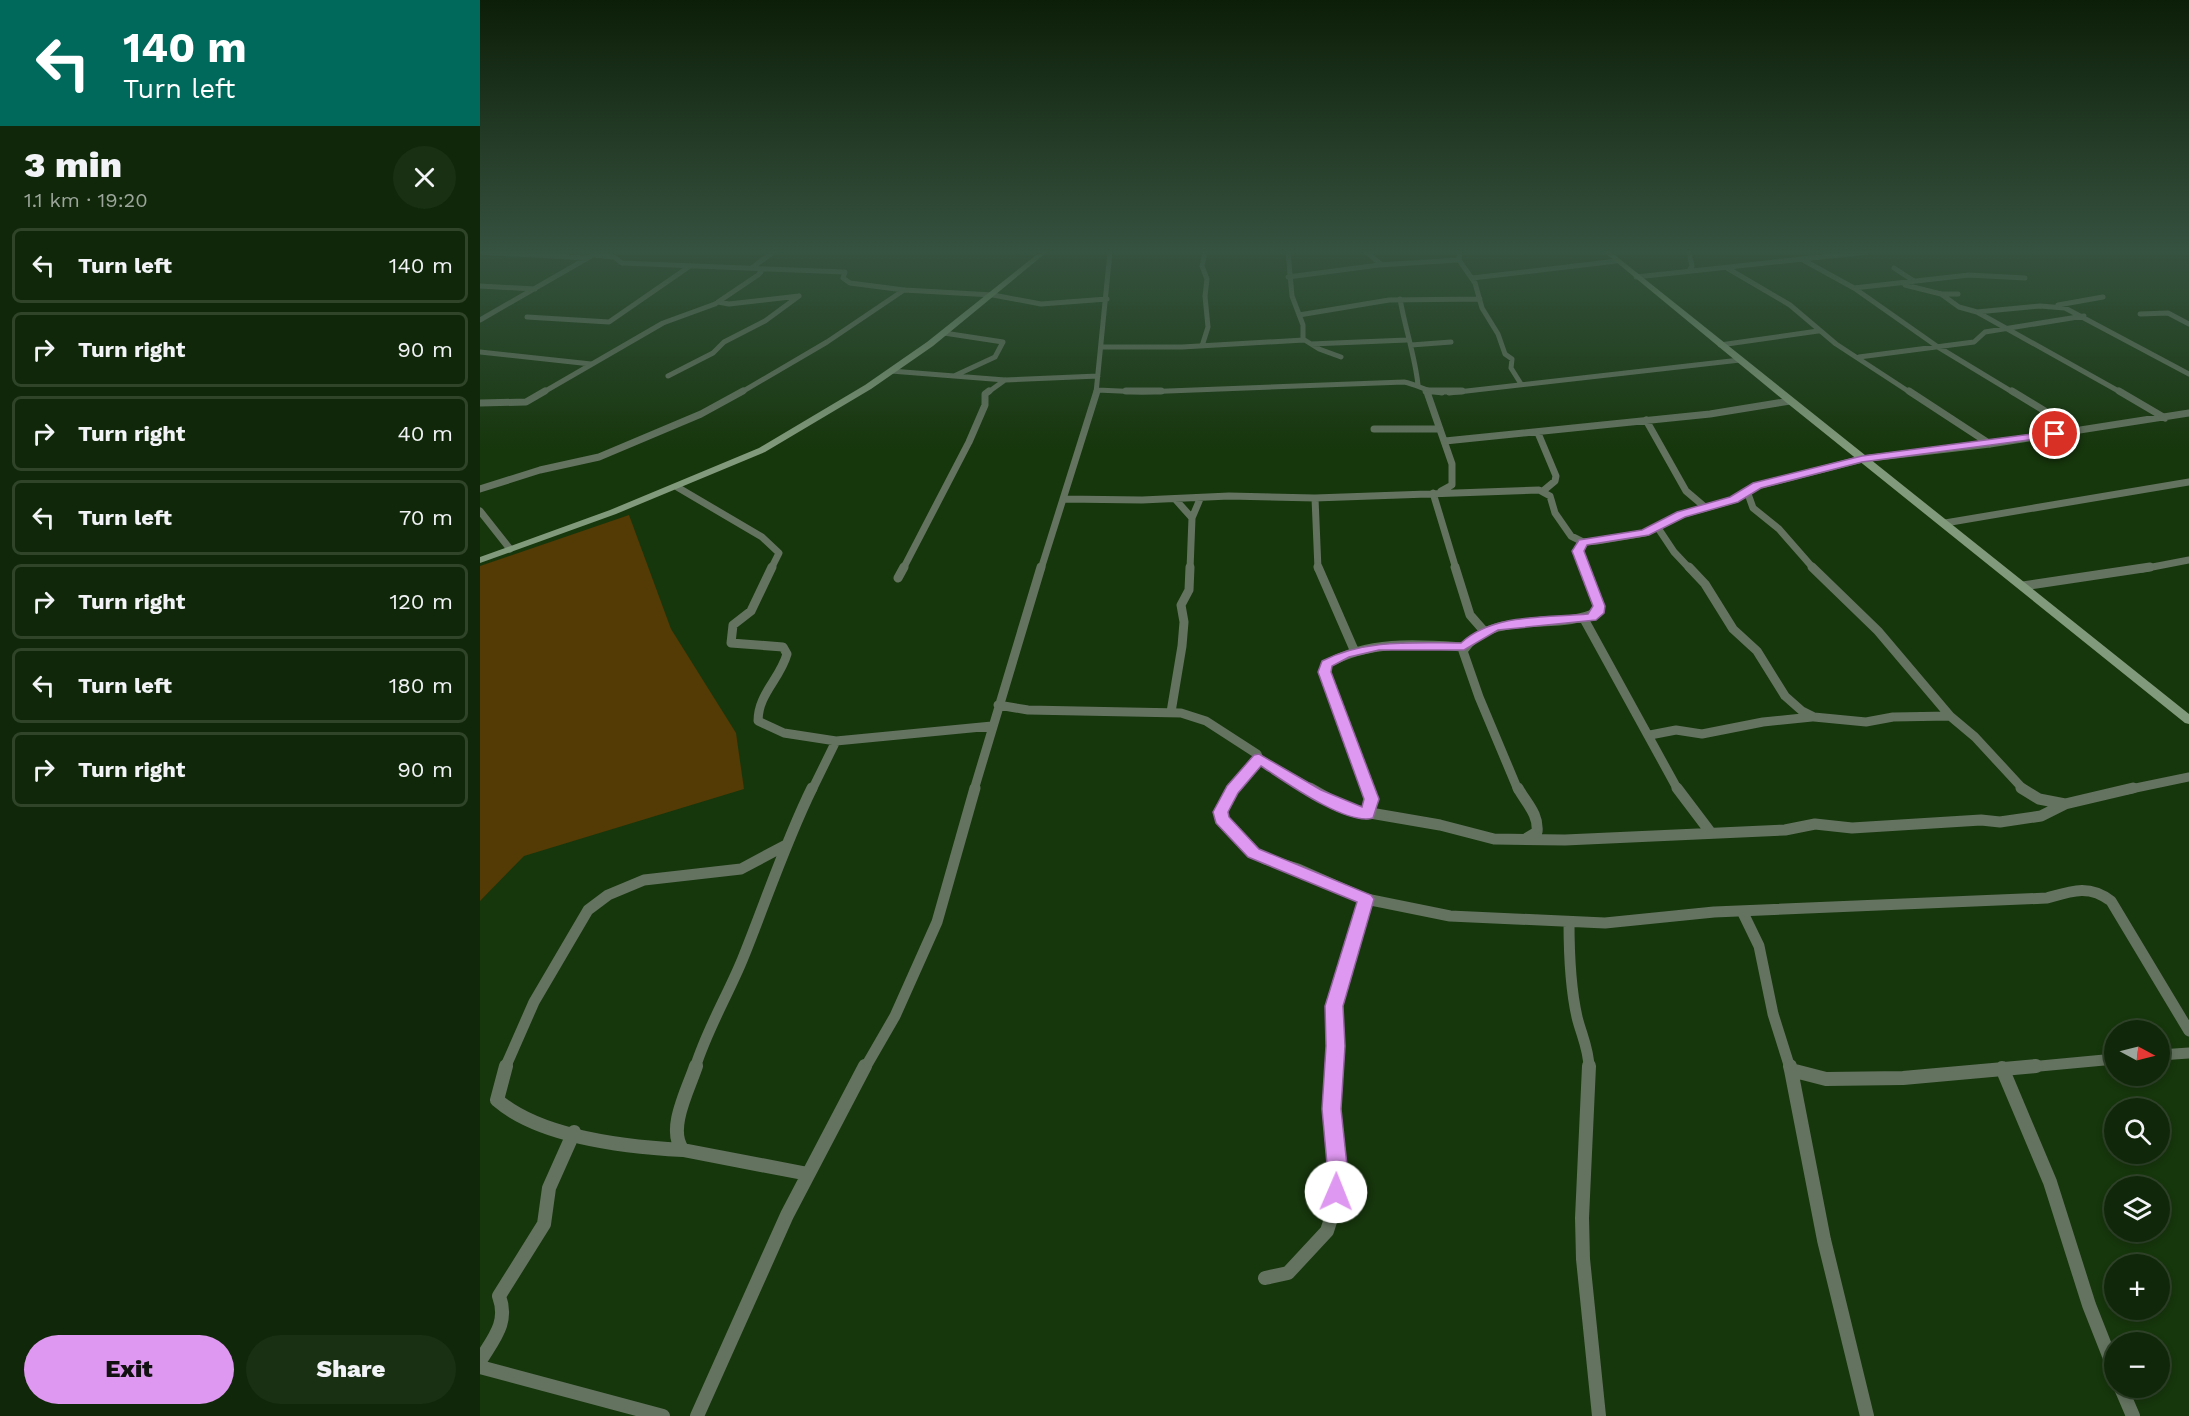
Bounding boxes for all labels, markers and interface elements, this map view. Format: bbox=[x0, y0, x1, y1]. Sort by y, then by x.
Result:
text: 140 m bbox=[123, 23, 247, 72]
icon: left bbox=[24, 24, 102, 102]
text: Turn left bbox=[123, 73, 235, 105]
text: 3 min bbox=[24, 144, 122, 186]
button: close bbox=[393, 146, 456, 209]
text: 1.1 km · 19:20 bbox=[24, 188, 148, 212]
icon: left bbox=[27, 249, 60, 282]
text: Turn left bbox=[78, 253, 172, 278]
text: 140 m bbox=[389, 253, 453, 278]
icon: right bbox=[27, 333, 60, 366]
text: Turn right bbox=[78, 337, 185, 362]
text: 90 m bbox=[397, 337, 453, 362]
pin bbox=[2029, 408, 2080, 459]
icon: right bbox=[27, 417, 60, 450]
icon: arrive bbox=[2038, 417, 2071, 450]
text: Turn right bbox=[78, 421, 185, 446]
text: 40 m bbox=[397, 421, 453, 446]
icon: left bbox=[27, 501, 60, 534]
text: Turn left bbox=[78, 505, 172, 530]
text: 70 m bbox=[399, 505, 453, 530]
icon: right bbox=[27, 585, 60, 618]
text: Turn right bbox=[78, 589, 185, 614]
text: 120 m bbox=[389, 589, 453, 614]
icon: left bbox=[27, 669, 60, 702]
text: Turn left bbox=[78, 673, 172, 698]
text: 180 m bbox=[389, 673, 453, 698]
icon: right bbox=[27, 753, 60, 786]
text: Turn right bbox=[78, 757, 185, 782]
text: 90 m bbox=[397, 757, 453, 782]
north arrow bbox=[2104, 1020, 2170, 1086]
map controls bbox=[2104, 1020, 2170, 1398]
button: search bbox=[2104, 1098, 2170, 1164]
position arrow bbox=[1304, 1160, 1368, 1224]
button: layers bbox=[2104, 1176, 2170, 1242]
button: + bbox=[2104, 1254, 2170, 1320]
button: − bbox=[2104, 1332, 2170, 1398]
button: Exit bbox=[24, 1335, 234, 1404]
button: Share bbox=[246, 1335, 456, 1404]

